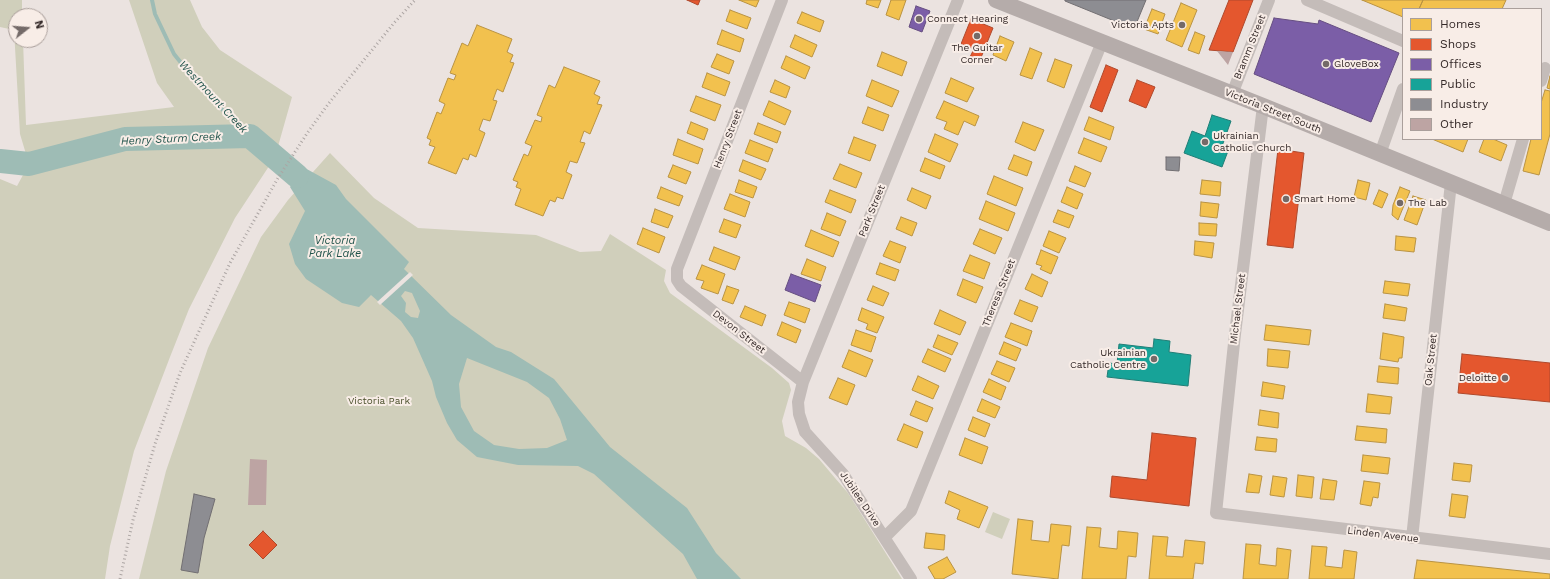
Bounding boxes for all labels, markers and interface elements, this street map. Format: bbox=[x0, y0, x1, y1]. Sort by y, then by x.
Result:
north arrow bbox=[8, 8, 48, 48]
legend bbox=[1402, 8, 1542, 140]
place label: Connect Hearing bbox=[927, 13, 1008, 25]
street label: Bramm Street bbox=[1232, 13, 1268, 81]
marker: Connect Hearing bbox=[914, 14, 924, 24]
text: Homes bbox=[1440, 17, 1481, 31]
text: N bbox=[32, 19, 46, 30]
place label: Victoria Apts bbox=[1111, 19, 1174, 31]
marker: Victoria Apts bbox=[1177, 20, 1187, 30]
marker: The Guitar Corner bbox=[972, 31, 982, 41]
text: Shops bbox=[1440, 37, 1476, 51]
place label: The Guitar Corner bbox=[951, 42, 1003, 66]
text: Offices bbox=[1440, 57, 1482, 71]
water label: Westmount Creek bbox=[176, 58, 250, 136]
place label: GloveBox bbox=[1334, 58, 1379, 70]
marker: GloveBox bbox=[1321, 59, 1331, 69]
text: Public bbox=[1440, 77, 1476, 91]
street label: Victoria Street South bbox=[1223, 86, 1323, 136]
text: Industry bbox=[1440, 97, 1488, 111]
street label: Henry Street bbox=[711, 108, 745, 170]
text: Other bbox=[1440, 117, 1473, 131]
water label: Henry Sturm Creek bbox=[120, 130, 222, 148]
place label: Ukrainian Catholic Church bbox=[1213, 130, 1291, 154]
marker: Ukrainian Catholic Church bbox=[1200, 137, 1210, 147]
street label: Park Street bbox=[856, 183, 888, 239]
place label: Smart Home bbox=[1294, 193, 1355, 205]
marker: Smart Home bbox=[1281, 194, 1291, 204]
place label: The Lab bbox=[1408, 197, 1447, 209]
marker: The Lab bbox=[1395, 198, 1405, 208]
water label: Victoria Park Lake bbox=[309, 234, 361, 260]
street label: Theresa Street bbox=[980, 257, 1018, 329]
street label: Michael Street bbox=[1228, 273, 1248, 345]
street label: Devon Street bbox=[710, 308, 768, 356]
street label: Oak Street bbox=[1422, 333, 1440, 387]
place label: Ukrainian Catholic Centre bbox=[1070, 347, 1146, 370]
marker: Ukrainian Catholic Centre bbox=[1149, 354, 1159, 364]
place label: Deloitte bbox=[1459, 372, 1497, 384]
marker: Deloitte bbox=[1500, 373, 1510, 383]
park label: Victoria Park bbox=[348, 395, 410, 407]
street label: Jubilee Drive bbox=[837, 469, 883, 529]
street label: Linden Avenue bbox=[1347, 525, 1419, 545]

